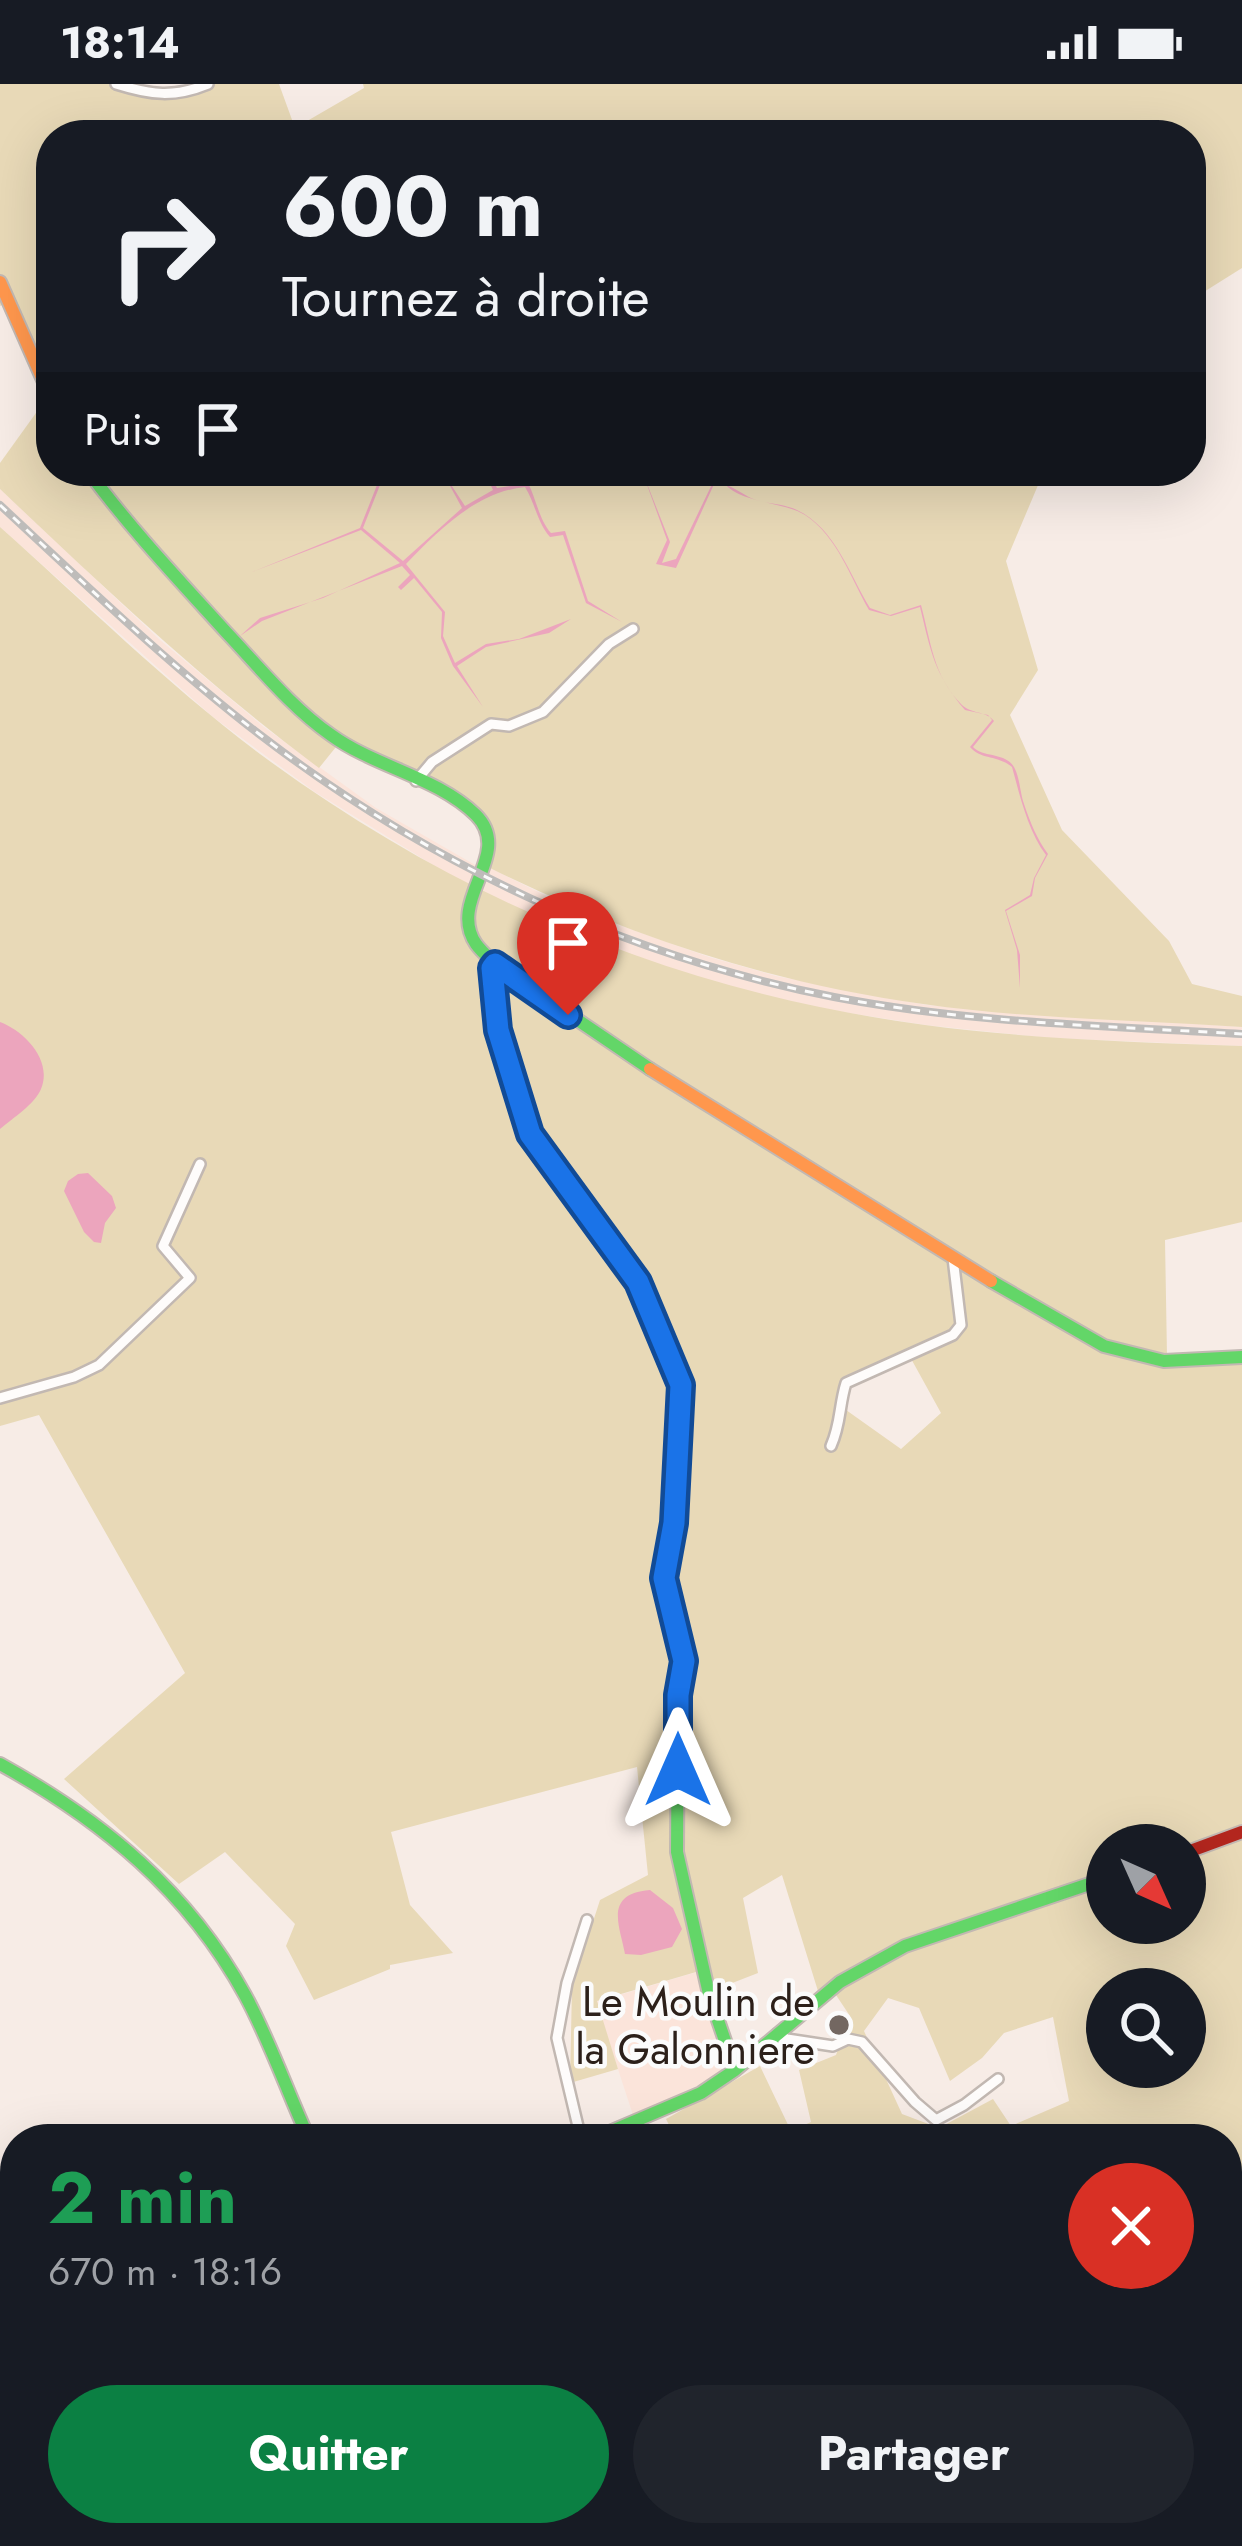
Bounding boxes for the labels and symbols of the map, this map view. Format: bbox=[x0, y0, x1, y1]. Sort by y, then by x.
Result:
pin bbox=[517, 892, 619, 1015]
position arrow bbox=[615, 1707, 741, 1833]
north arrow bbox=[1086, 1824, 1206, 1944]
place label: Le Moulin de la Galonniere bbox=[575, 1971, 815, 2080]
marker: Le Moulin de la Galonniere bbox=[826, 2012, 852, 2038]

